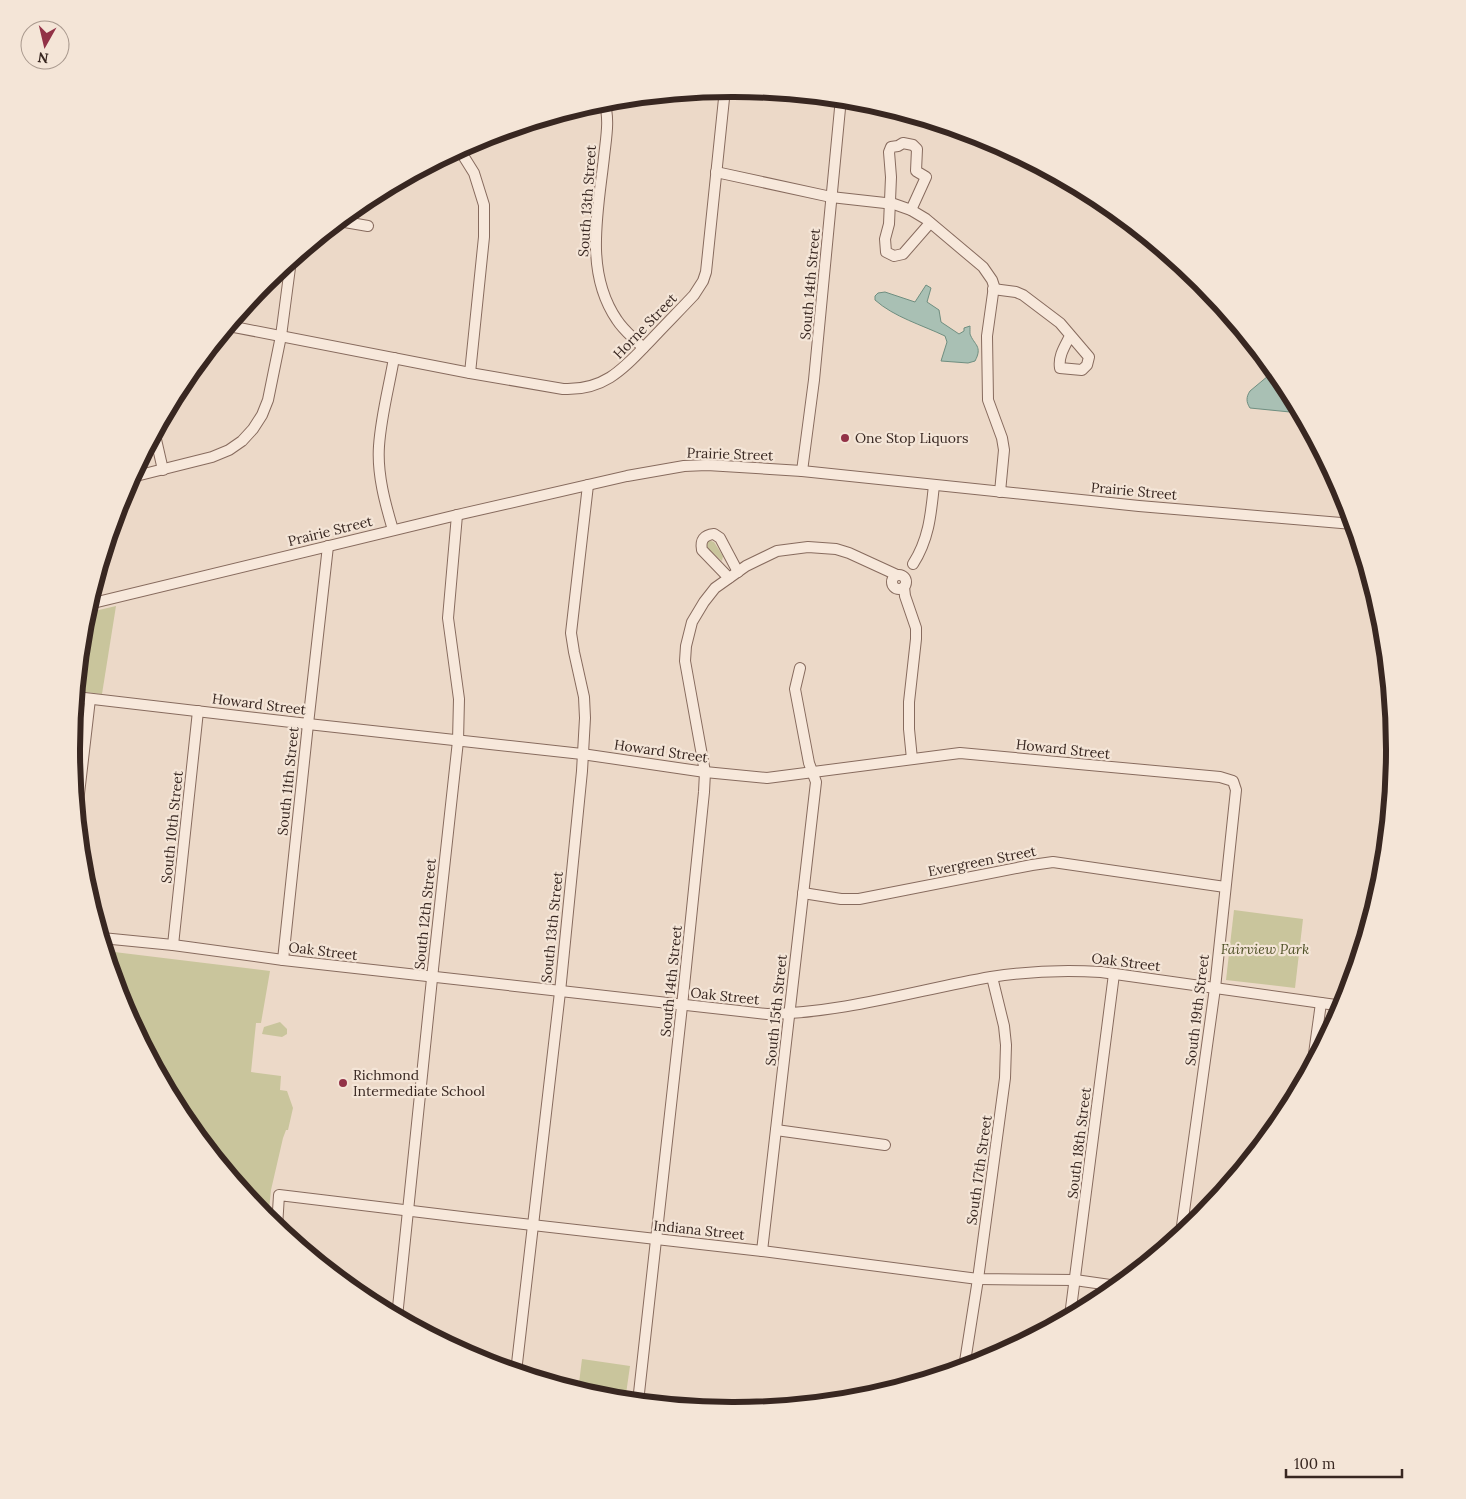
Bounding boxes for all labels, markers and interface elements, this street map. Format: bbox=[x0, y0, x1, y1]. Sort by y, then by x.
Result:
north arrow bbox=[20, 20, 70, 70]
text: N bbox=[36, 48, 50, 68]
street label: South 13th Street bbox=[574, 144, 600, 258]
street label: South 14th Street bbox=[796, 227, 824, 340]
street label: Horne Street bbox=[609, 289, 681, 363]
place label: One Stop Liquors bbox=[855, 429, 969, 447]
marker: One Stop Liquors bbox=[839, 432, 851, 444]
street label: Prairie Street bbox=[686, 443, 774, 465]
street label: Prairie Street bbox=[1090, 478, 1178, 504]
street label: Prairie Street bbox=[286, 512, 375, 550]
street label: Howard Street bbox=[211, 689, 308, 719]
street label: South 11th Street bbox=[273, 725, 303, 836]
street label: Howard Street bbox=[613, 735, 710, 767]
street label: Howard Street bbox=[1015, 735, 1112, 763]
street label: South 10th Street bbox=[157, 769, 187, 884]
street label: Evergreen Street bbox=[926, 842, 1038, 880]
street label: South 12th Street bbox=[410, 857, 440, 971]
street label: South 13th Street bbox=[537, 870, 567, 984]
street label: South 14th Street bbox=[656, 924, 686, 1038]
street label: Oak Street bbox=[288, 938, 359, 964]
park label: Fairview Park bbox=[1221, 940, 1309, 958]
street label: Oak Street bbox=[1091, 949, 1162, 975]
street label: South 15th Street bbox=[761, 953, 791, 1067]
street label: South 19th Street bbox=[1181, 953, 1213, 1067]
street label: Oak Street bbox=[690, 983, 761, 1009]
place label: Richmond Intermediate School bbox=[353, 1066, 485, 1100]
marker: Richmond Intermediate School bbox=[337, 1077, 349, 1089]
street label: South 18th Street bbox=[1063, 1086, 1095, 1200]
street label: South 17th Street bbox=[962, 1113, 996, 1226]
street label: Indiana Street bbox=[652, 1216, 746, 1244]
scale bar bbox=[1286, 1446, 1402, 1478]
text: 100 m bbox=[1294, 1454, 1335, 1473]

